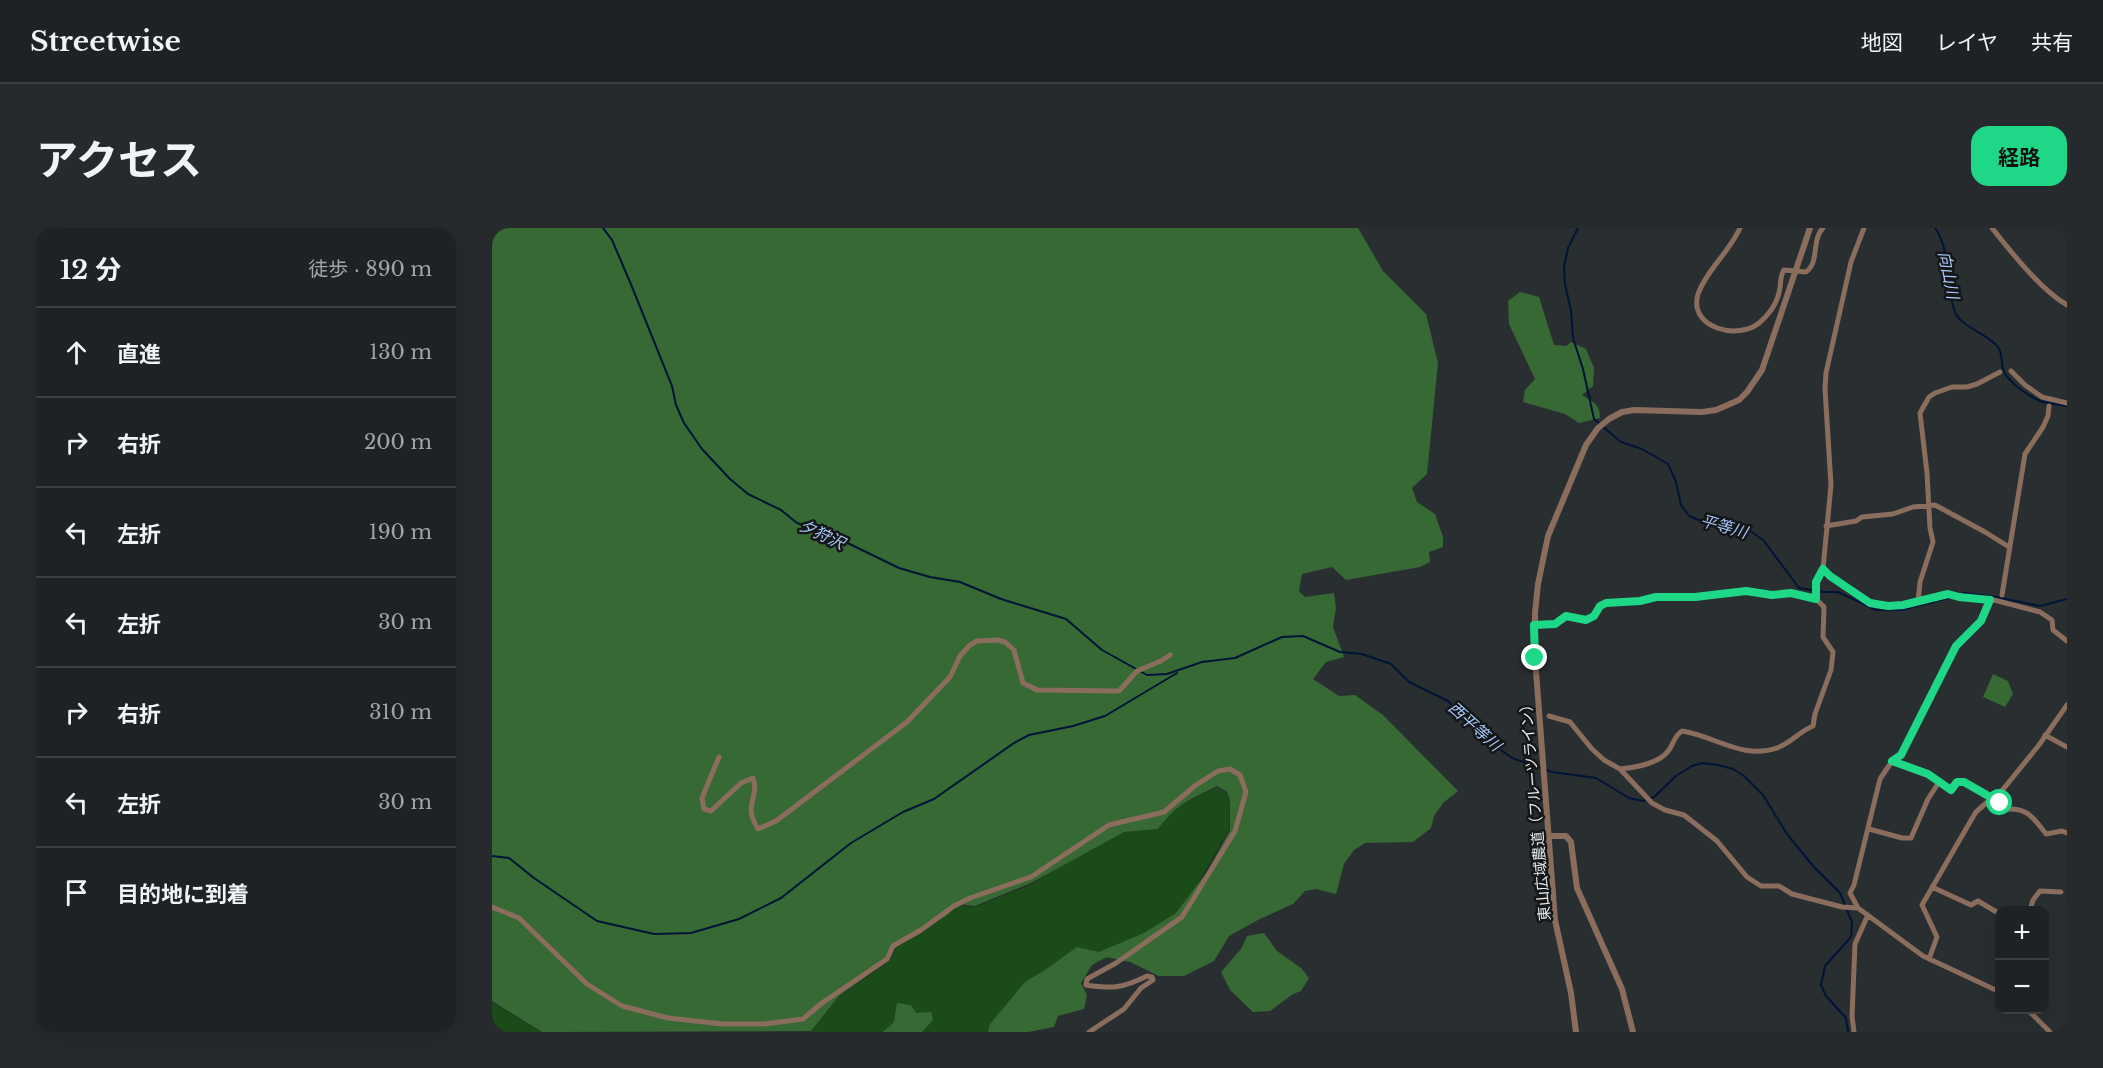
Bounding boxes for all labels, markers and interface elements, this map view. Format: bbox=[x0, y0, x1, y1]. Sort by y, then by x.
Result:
text: Streetwise bbox=[30, 24, 181, 59]
text: 地図 bbox=[1861, 30, 1903, 56]
text: レイヤ bbox=[1936, 30, 1998, 56]
text: 共有 bbox=[2031, 30, 2073, 56]
button: 経路 bbox=[1971, 126, 2067, 186]
text: アクセス bbox=[36, 134, 202, 186]
water label: 向山川 bbox=[1935, 250, 1964, 302]
text: 12 分 bbox=[60, 254, 121, 286]
text: 徒歩 · 890 m bbox=[308, 257, 432, 281]
icon: ahead bbox=[60, 336, 93, 369]
text: 130 m bbox=[369, 340, 432, 364]
text: 直進 bbox=[117, 341, 161, 368]
icon: right bbox=[60, 426, 93, 459]
text: 200 m bbox=[364, 430, 432, 454]
text: 右折 bbox=[117, 431, 161, 458]
water label: 平等川 bbox=[1698, 510, 1752, 543]
water label: 夕狩沢 bbox=[796, 515, 850, 554]
icon: left bbox=[60, 516, 93, 549]
text: 190 m bbox=[369, 520, 432, 544]
text: 左折 bbox=[117, 521, 161, 548]
icon: left bbox=[60, 606, 93, 639]
text: 30 m bbox=[378, 610, 432, 634]
text: 左折 bbox=[117, 611, 161, 638]
route end bbox=[1521, 644, 1547, 670]
icon: right bbox=[60, 696, 93, 729]
street label: 東山広域農道（フルーツライン） bbox=[1516, 696, 1554, 922]
water label: 西平等川 bbox=[1445, 697, 1507, 756]
text: 310 m bbox=[369, 700, 432, 724]
text: 右折 bbox=[117, 701, 161, 728]
icon: left bbox=[60, 786, 93, 819]
route start bbox=[1986, 789, 2012, 815]
text: 30 m bbox=[378, 790, 432, 814]
text: 左折 bbox=[117, 791, 161, 818]
icon: arrive bbox=[60, 876, 93, 909]
text: 目的地に到着 bbox=[117, 881, 249, 908]
map controls bbox=[1995, 906, 2049, 1014]
button: + bbox=[1995, 906, 2049, 960]
button: − bbox=[1995, 960, 2049, 1014]

